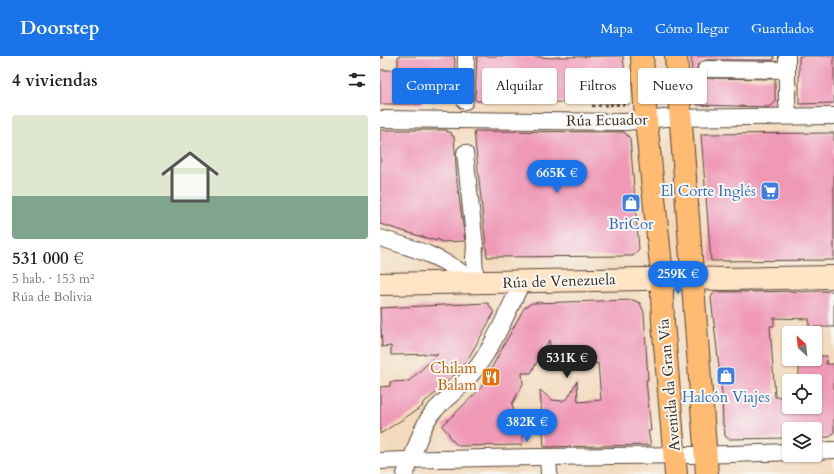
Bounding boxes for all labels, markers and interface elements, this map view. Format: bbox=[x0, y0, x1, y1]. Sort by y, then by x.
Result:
text: Doorstep bbox=[20, 15, 100, 41]
text: Mapa bbox=[600, 19, 633, 38]
text: Cómo llegar bbox=[655, 19, 729, 38]
text: Guardados bbox=[751, 19, 814, 38]
chip: Comprar bbox=[392, 68, 474, 104]
chip: Alquilar bbox=[482, 68, 557, 104]
chip: Filtros bbox=[565, 68, 630, 104]
chip: Nuevo bbox=[638, 68, 707, 104]
text: 4 viviendas bbox=[12, 69, 98, 92]
icon: filters bbox=[346, 69, 368, 91]
street label: Rúa Ecuador bbox=[566, 109, 648, 131]
icon: home bbox=[154, 141, 226, 213]
pin: 665K € bbox=[524, 160, 590, 194]
text: 665K € bbox=[536, 164, 578, 182]
supermarket icon: El Corte Inglés bbox=[759, 180, 781, 202]
place label: El Corte Inglés bbox=[661, 181, 756, 201]
shop icon: BriCor bbox=[620, 192, 642, 214]
place label: BriCor bbox=[609, 214, 654, 234]
text: 531 000 € bbox=[12, 247, 84, 270]
pin: 259K € bbox=[645, 261, 711, 295]
text: 259K € bbox=[657, 265, 699, 283]
street label: Rúa de Venezuela bbox=[502, 269, 616, 293]
text: 5 hab. · 153 m² bbox=[12, 270, 94, 288]
text: Rúa de Bolivia bbox=[12, 288, 92, 306]
street label: Avenida da Gran Vía bbox=[653, 317, 685, 452]
north arrow bbox=[782, 326, 822, 366]
map controls bbox=[782, 326, 822, 462]
pin: 531K € bbox=[534, 345, 600, 379]
text: 531K € bbox=[546, 349, 588, 367]
place label: Chilam Balam bbox=[430, 358, 477, 395]
shop icon: Halcón Viajes bbox=[715, 365, 737, 387]
restaurant icon: Chilam Balam bbox=[480, 366, 502, 388]
button: locate bbox=[782, 374, 822, 414]
place label: Halcón Viajes bbox=[682, 387, 770, 407]
pin: 382K € bbox=[494, 409, 560, 443]
text: 382K € bbox=[506, 413, 548, 431]
button: layers bbox=[782, 422, 822, 462]

